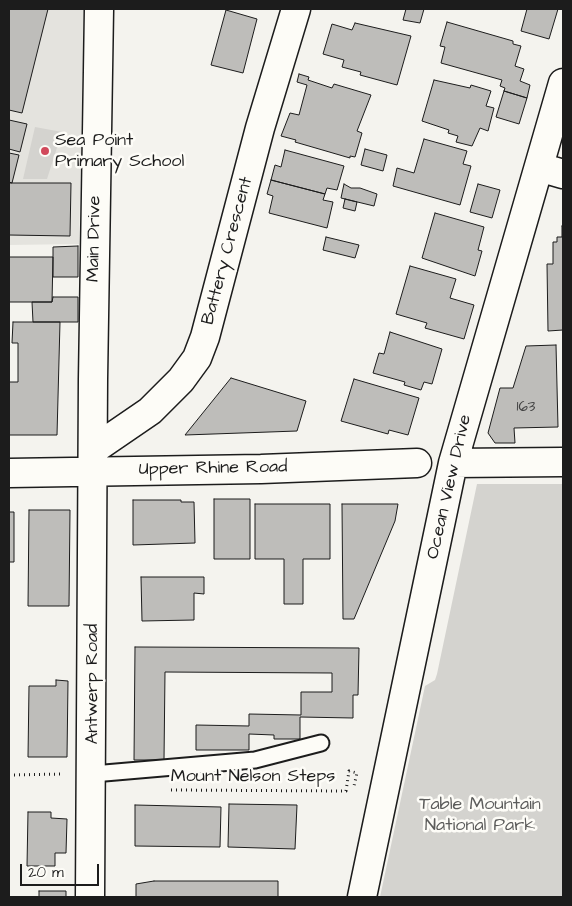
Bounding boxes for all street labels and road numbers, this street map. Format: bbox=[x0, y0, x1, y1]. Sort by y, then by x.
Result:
street label: Battery Crescent bbox=[198, 175, 258, 327]
street label: Main Drive bbox=[83, 196, 107, 282]
street label: Ocean View Drive bbox=[423, 413, 477, 561]
street label: Upper Rhine Road bbox=[138, 457, 288, 481]
street label: Antwerp Road bbox=[82, 624, 104, 744]
street label: Mount Nelson Steps bbox=[171, 766, 335, 788]

